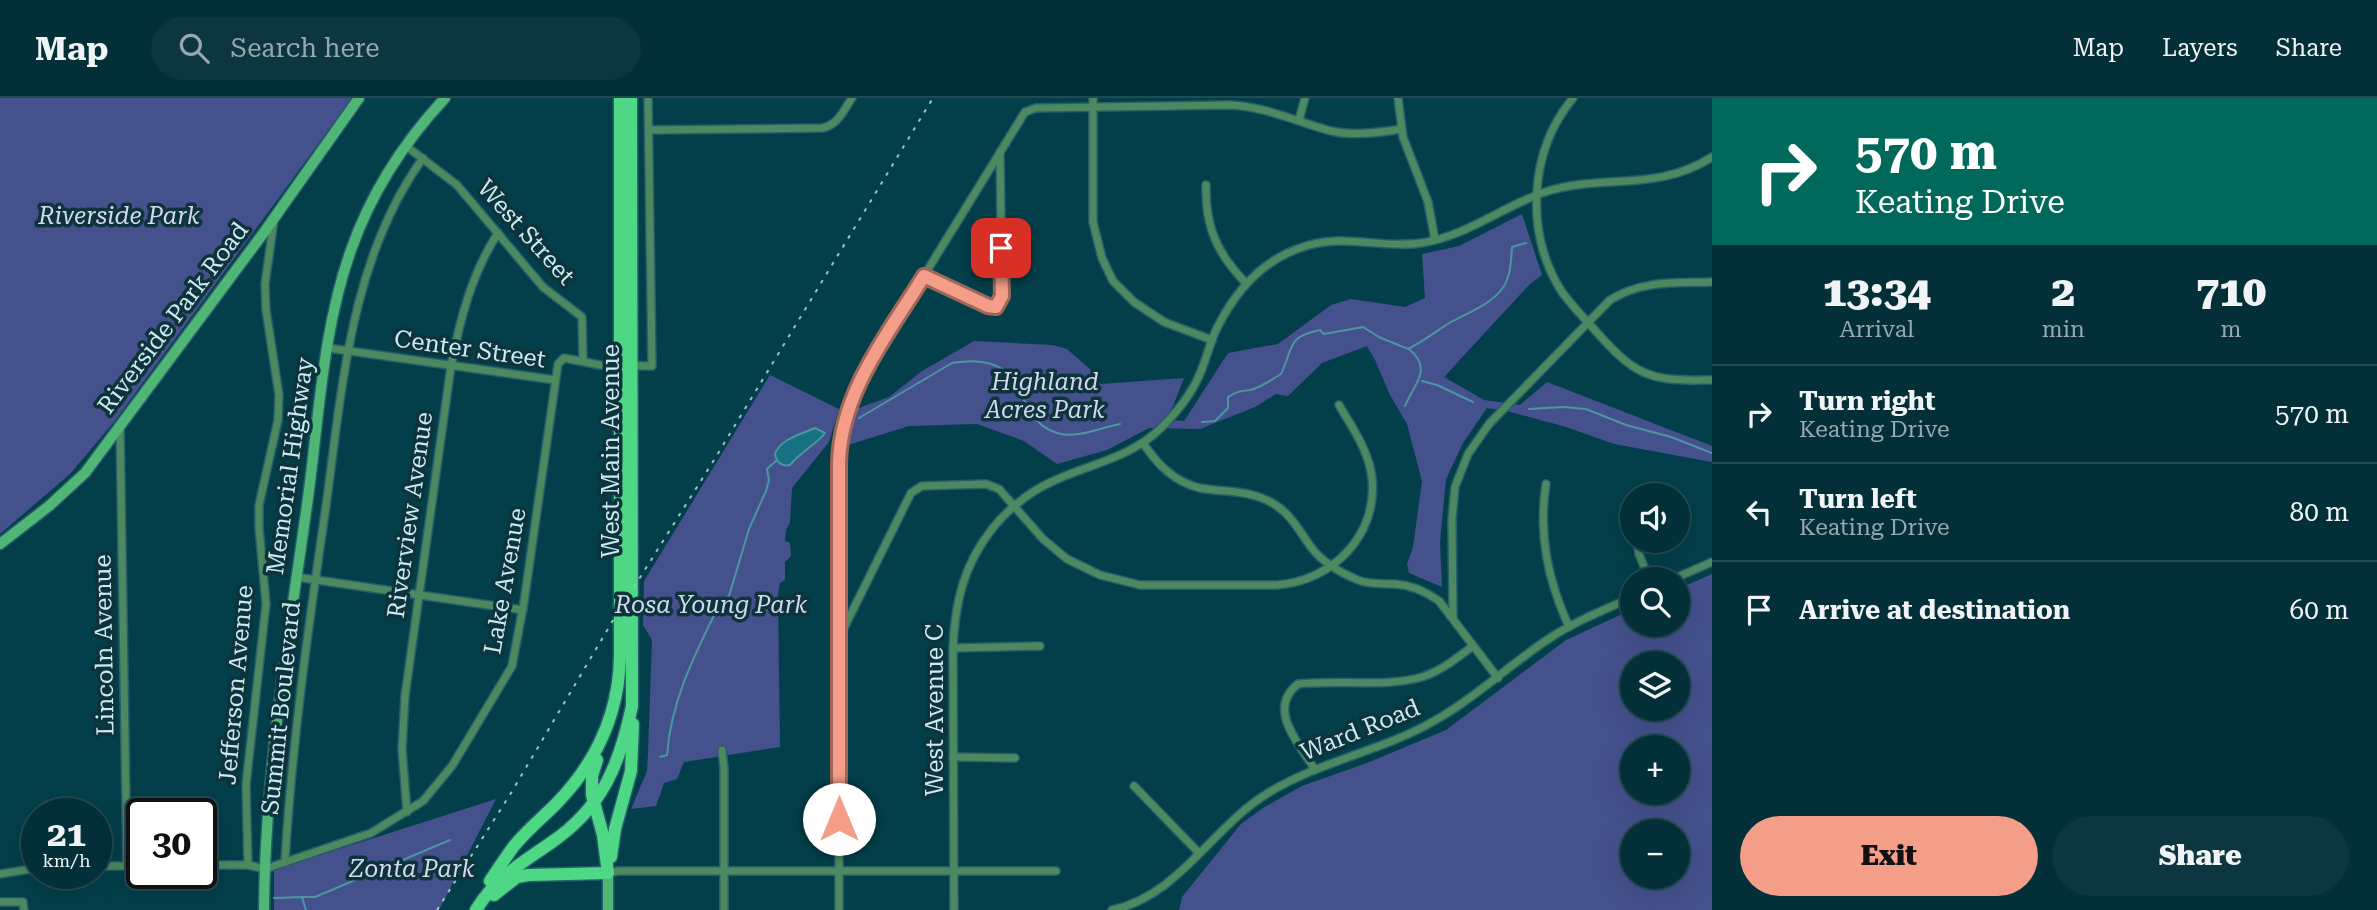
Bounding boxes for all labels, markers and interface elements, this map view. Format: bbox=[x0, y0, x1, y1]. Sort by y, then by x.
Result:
search box bbox=[151, 17, 641, 80]
text: Map bbox=[35, 29, 109, 68]
icon: search bbox=[175, 29, 213, 67]
text: Search here bbox=[231, 33, 380, 63]
text: Map bbox=[2073, 34, 2124, 62]
text: Layers bbox=[2162, 34, 2238, 62]
text: Share bbox=[2276, 34, 2342, 62]
text: 570 m bbox=[1855, 124, 1997, 181]
icon: right bbox=[1740, 126, 1831, 217]
street label: West Street bbox=[472, 174, 581, 290]
text: Keating Drive bbox=[1855, 183, 2065, 221]
park label: Riverside Park bbox=[37, 202, 200, 230]
street label: Riverside Park Road bbox=[92, 217, 254, 419]
pin bbox=[971, 218, 1031, 278]
icon: arrive bbox=[982, 229, 1020, 267]
text: 13:34 bbox=[1823, 267, 1931, 316]
text: 2 bbox=[2051, 267, 2075, 316]
text: 710 bbox=[2196, 267, 2266, 316]
text: Arrival bbox=[1839, 316, 1914, 343]
text: min bbox=[2042, 316, 2085, 343]
text: m bbox=[2220, 316, 2241, 343]
street label: Center Street bbox=[392, 325, 548, 373]
street label: West Main Avenue bbox=[597, 344, 625, 558]
street label: Memorial Highway bbox=[261, 355, 319, 576]
park label: Highland Acres Park bbox=[983, 368, 1105, 424]
text: Turn right bbox=[1799, 386, 1935, 416]
icon: right bbox=[1740, 395, 1778, 433]
text: 570 m bbox=[2275, 399, 2349, 429]
street label: Riverview Avenue bbox=[382, 410, 438, 620]
text: Keating Drive bbox=[1799, 416, 1950, 443]
map controls bbox=[1620, 483, 1690, 889]
button: sound bbox=[1620, 483, 1690, 553]
text: Turn left bbox=[1799, 484, 1917, 514]
icon: left bbox=[1740, 493, 1778, 531]
text: 80 m bbox=[2290, 497, 2349, 527]
street label: Lake Avenue bbox=[478, 506, 532, 656]
text: Keating Drive bbox=[1799, 514, 1950, 541]
street label: Lincoln Avenue bbox=[88, 554, 120, 736]
button: search bbox=[1620, 567, 1690, 637]
street label: Jefferson Avenue bbox=[213, 584, 259, 786]
park label: Rosa Young Park bbox=[614, 591, 807, 619]
icon: arrive bbox=[1740, 591, 1778, 629]
text: Arrive at destination bbox=[1799, 595, 2070, 625]
text: 60 m bbox=[2290, 595, 2349, 625]
street label: Summit Boulevard bbox=[256, 600, 306, 816]
street label: West Avenue C bbox=[921, 624, 949, 796]
button: layers bbox=[1620, 651, 1690, 721]
street label: Ward Road bbox=[1296, 693, 1424, 767]
button: + bbox=[1620, 735, 1690, 805]
position arrow bbox=[802, 782, 876, 856]
speed limit sign: 30 bbox=[126, 798, 217, 889]
text: 21 bbox=[47, 814, 86, 855]
button: Exit bbox=[1740, 816, 2038, 896]
button: Share bbox=[2052, 816, 2349, 896]
button: − bbox=[1620, 819, 1690, 889]
text: km/h bbox=[42, 850, 91, 871]
park label: Zonta Park bbox=[348, 855, 475, 883]

